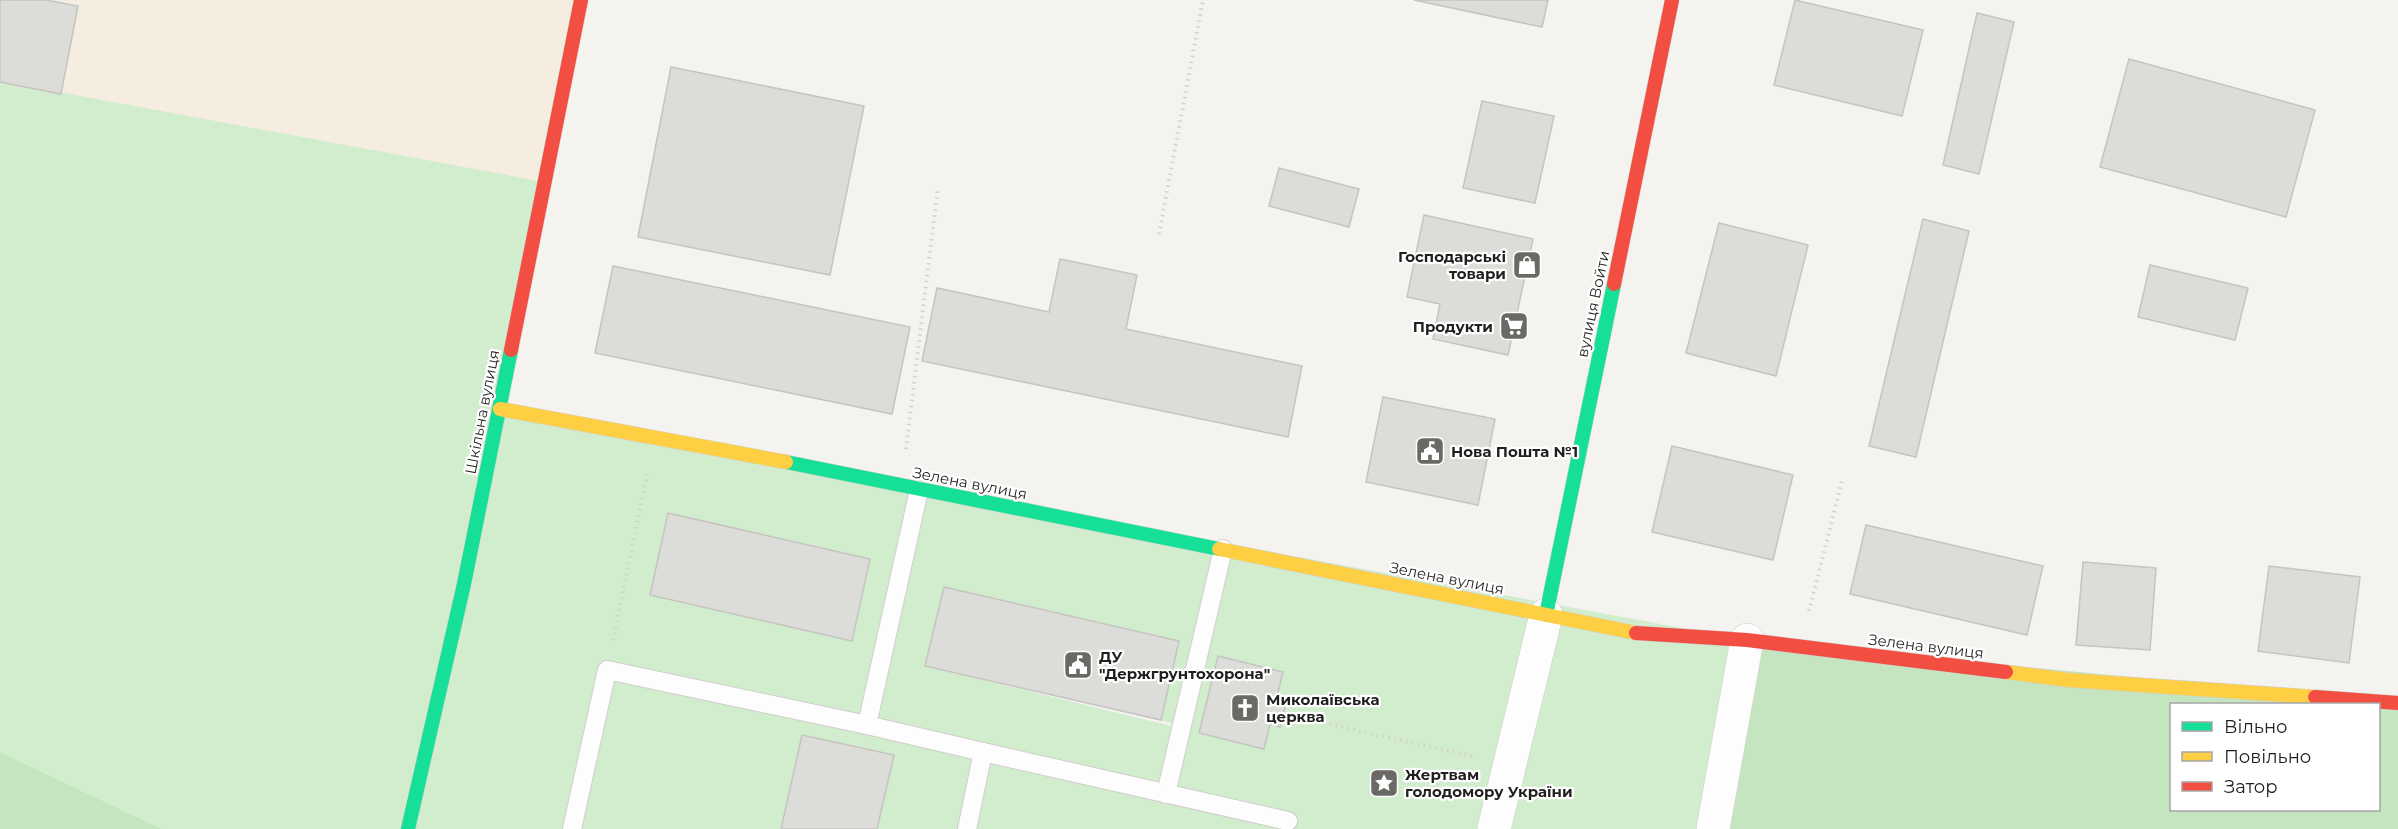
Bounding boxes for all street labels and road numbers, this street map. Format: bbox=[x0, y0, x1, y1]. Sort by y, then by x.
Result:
street label: вулиця Войти bbox=[1572, 249, 1614, 359]
street label: Шкільна вулиця bbox=[461, 348, 503, 476]
street label: Зелена вулиця bbox=[911, 463, 1029, 503]
street label: Зелена вулиця bbox=[1388, 558, 1506, 598]
street label: Зелена вулиця bbox=[1867, 629, 1985, 663]

